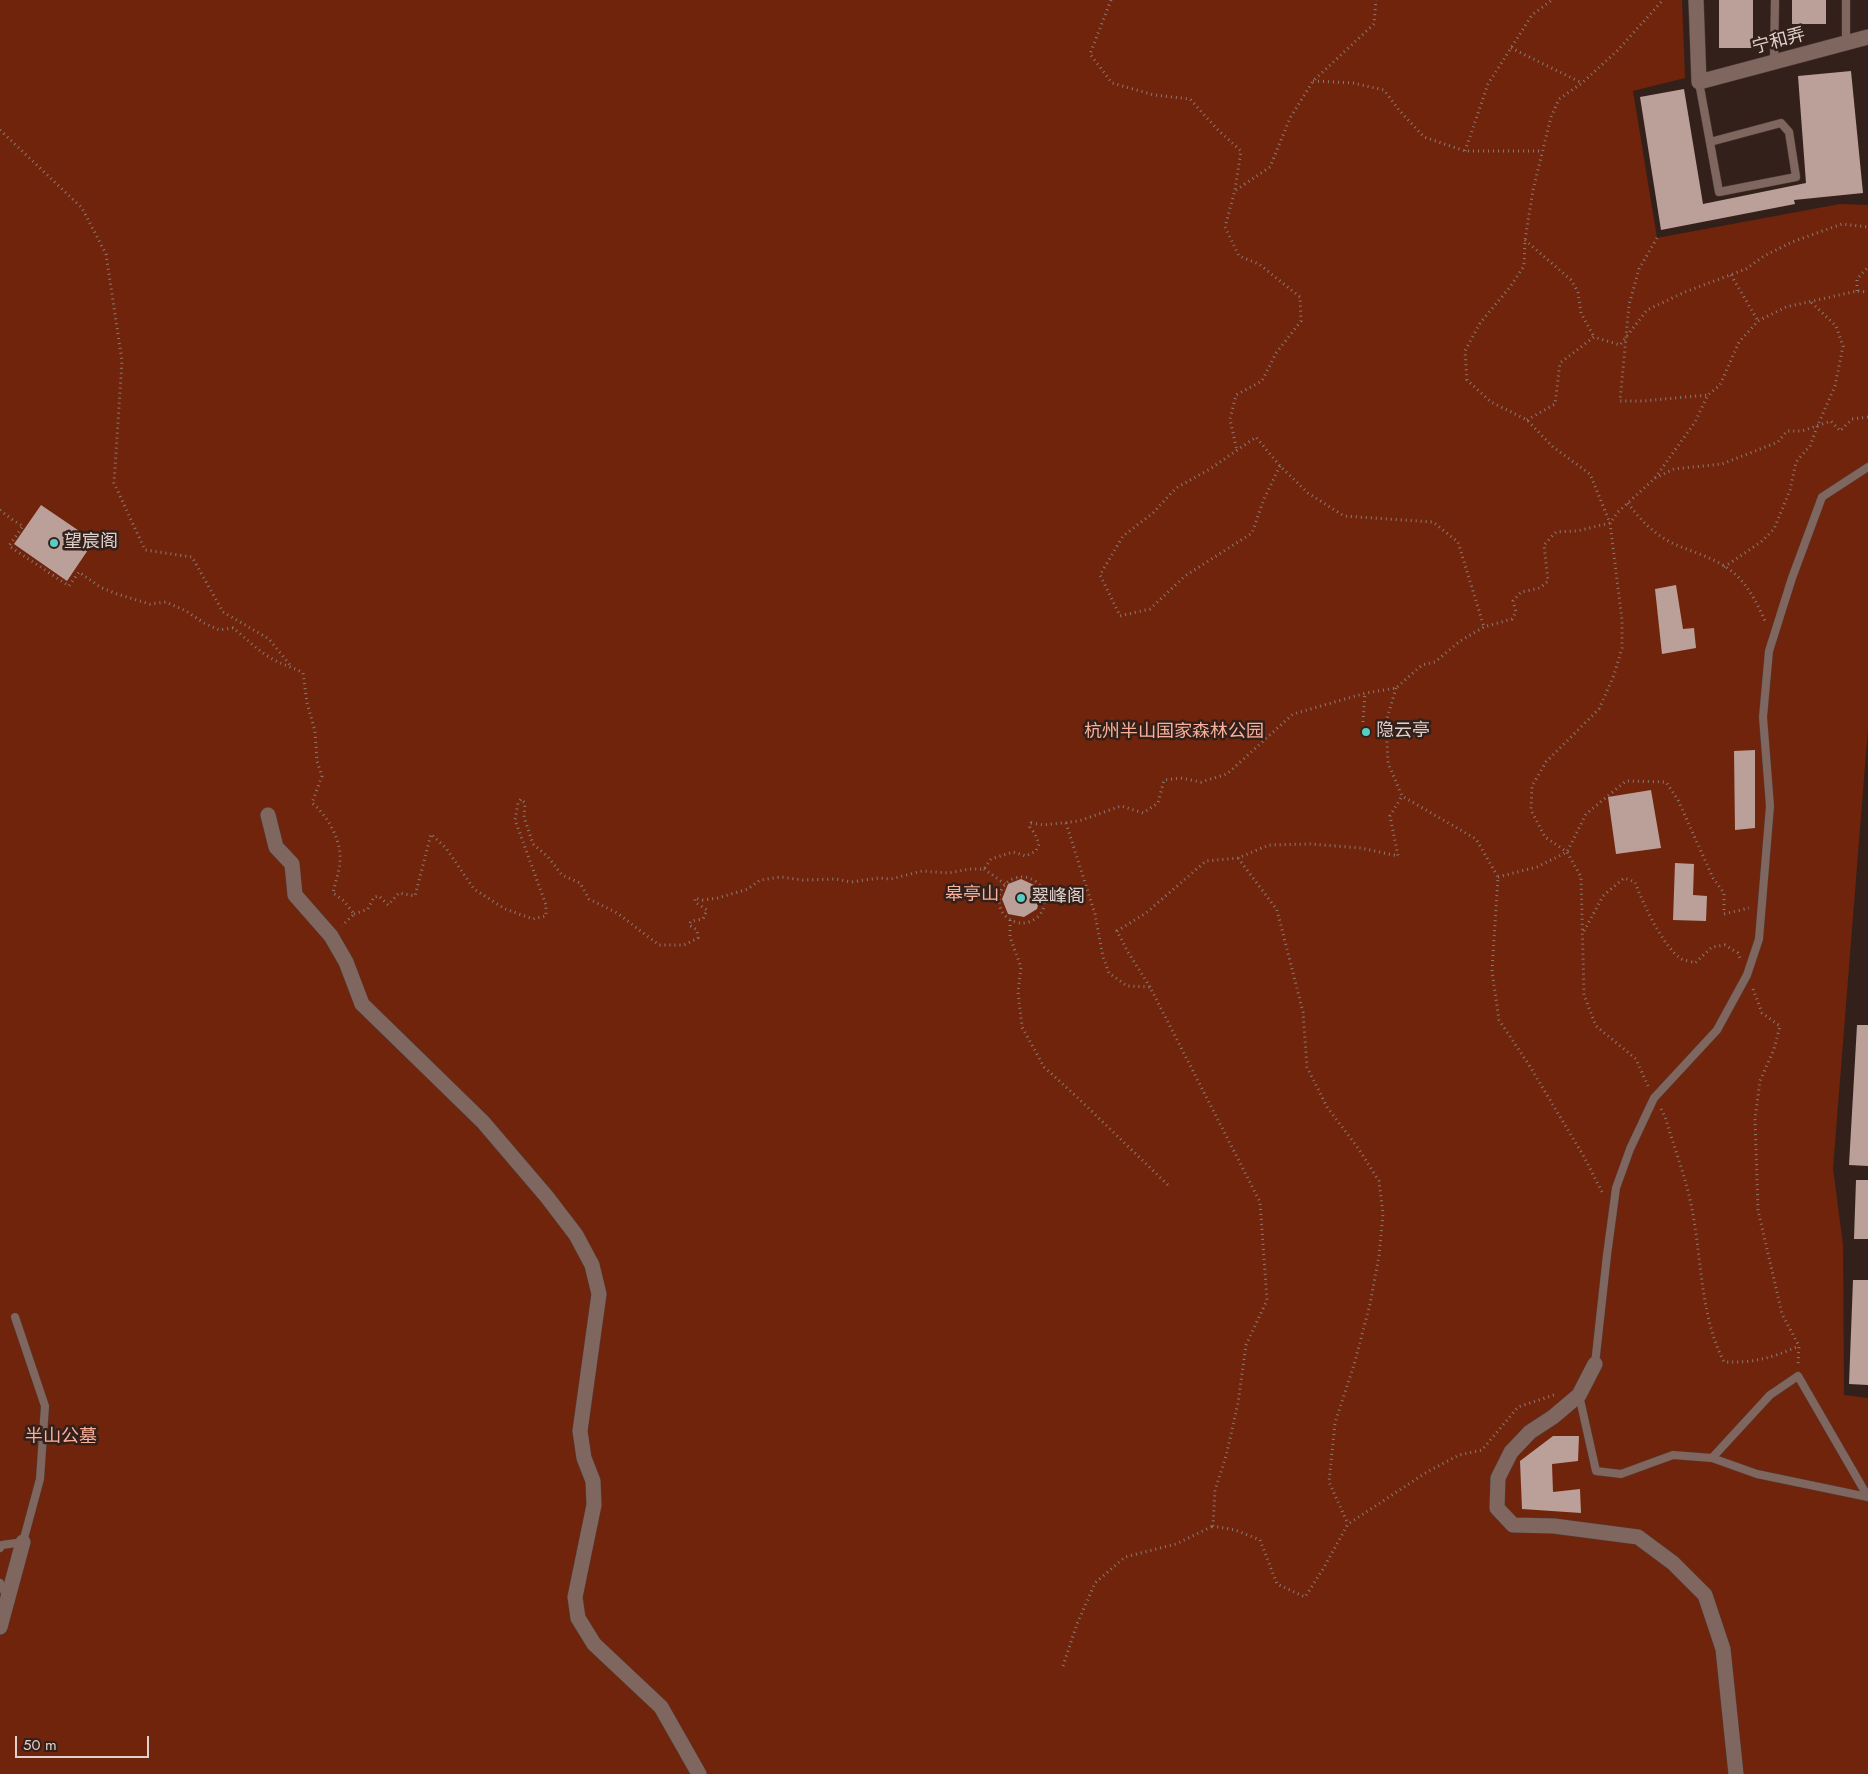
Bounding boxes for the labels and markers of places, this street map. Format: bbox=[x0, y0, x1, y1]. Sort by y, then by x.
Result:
place label: 望宸阁 bbox=[64, 532, 118, 554]
marker: 望宸阁 bbox=[48, 537, 60, 549]
place label: 隐云亭 bbox=[1376, 721, 1430, 743]
marker: 隐云亭 bbox=[1360, 726, 1372, 738]
place label: 翠峰阁 bbox=[1031, 887, 1085, 909]
marker: 翠峰阁 bbox=[1015, 892, 1027, 904]

